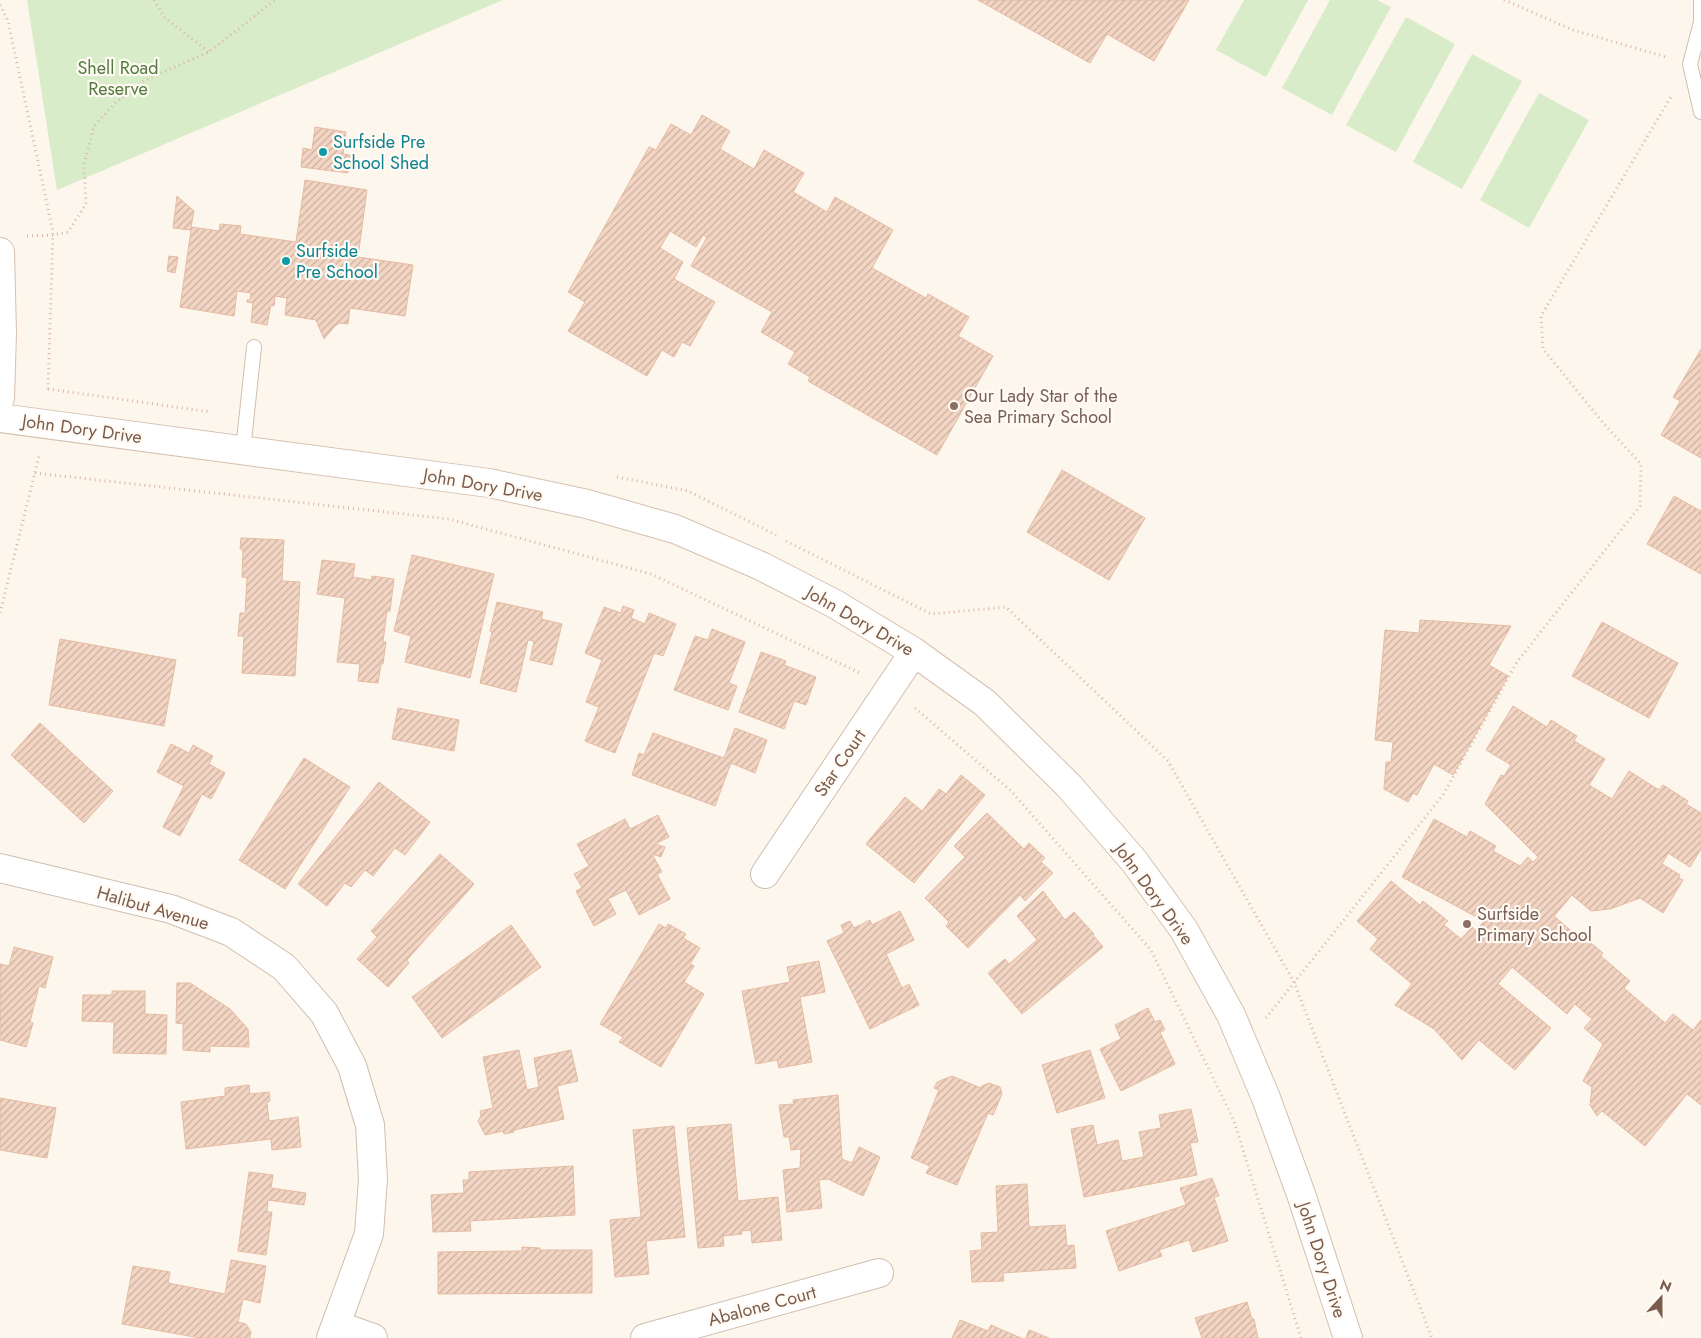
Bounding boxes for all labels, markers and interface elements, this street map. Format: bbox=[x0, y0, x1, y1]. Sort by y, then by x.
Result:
park label: Shell Road Reserve bbox=[77, 55, 159, 102]
place label: Surfside Pre School Shed bbox=[333, 129, 429, 176]
marker: Surfside Pre School Shed bbox=[317, 146, 329, 158]
place label: Surfside Pre School bbox=[296, 238, 378, 285]
marker: Surfside Pre School bbox=[280, 255, 292, 267]
place label: Our Lady Star of the Sea Primary School bbox=[964, 383, 1117, 430]
marker: Our Lady Star of the Sea Primary School bbox=[948, 400, 960, 412]
street label: John Dory Drive bbox=[19, 407, 144, 450]
street label: John Dory Drive bbox=[419, 461, 545, 508]
street label: John Dory Drive bbox=[800, 579, 919, 662]
street label: Star Court bbox=[808, 723, 873, 802]
street label: John Dory Drive bbox=[1107, 836, 1200, 950]
street label: Halibut Avenue bbox=[94, 880, 212, 936]
place label: Surfside Primary School bbox=[1477, 901, 1592, 948]
marker: Surfside Primary School bbox=[1461, 918, 1473, 930]
street label: John Dory Drive bbox=[1290, 1197, 1353, 1321]
north arrow bbox=[1636, 1273, 1686, 1323]
text: N bbox=[1657, 1275, 1674, 1297]
street label: Abalone Court bbox=[705, 1279, 820, 1333]

